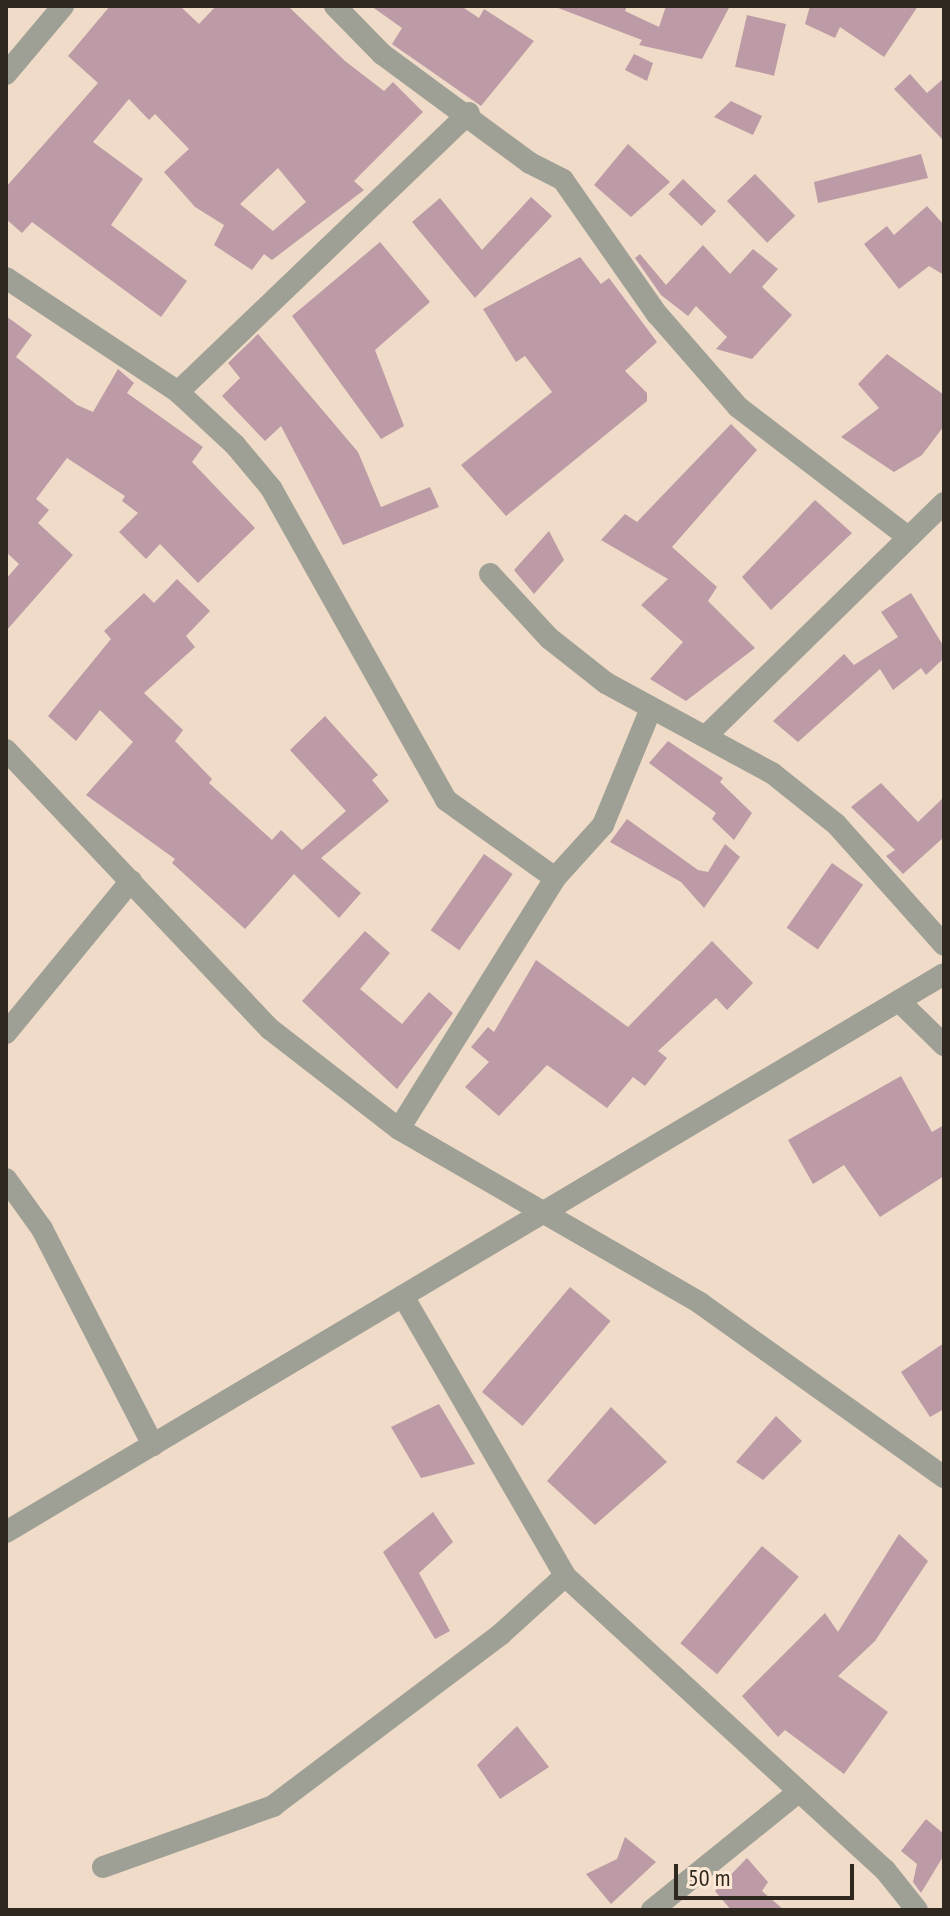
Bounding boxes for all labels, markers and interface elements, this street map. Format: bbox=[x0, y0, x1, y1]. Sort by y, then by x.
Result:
scale bar bbox=[678, 1848, 858, 1898]
text: 50 m bbox=[688, 1862, 730, 1893]

